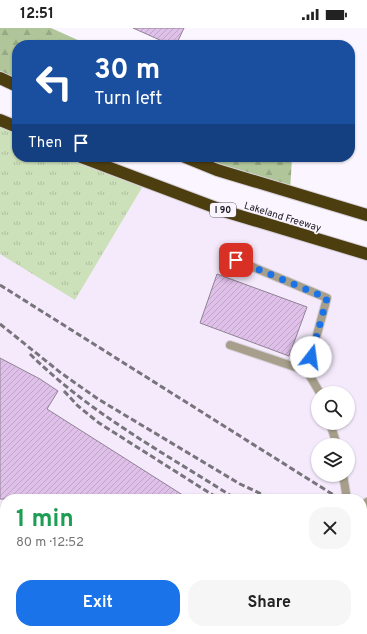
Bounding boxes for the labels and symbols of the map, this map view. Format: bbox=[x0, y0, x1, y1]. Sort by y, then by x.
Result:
street label: Lakeland Freeway bbox=[242, 200, 323, 235]
road number: I 90 bbox=[210, 203, 236, 217]
pin bbox=[219, 243, 253, 277]
position arrow bbox=[290, 336, 332, 378]

